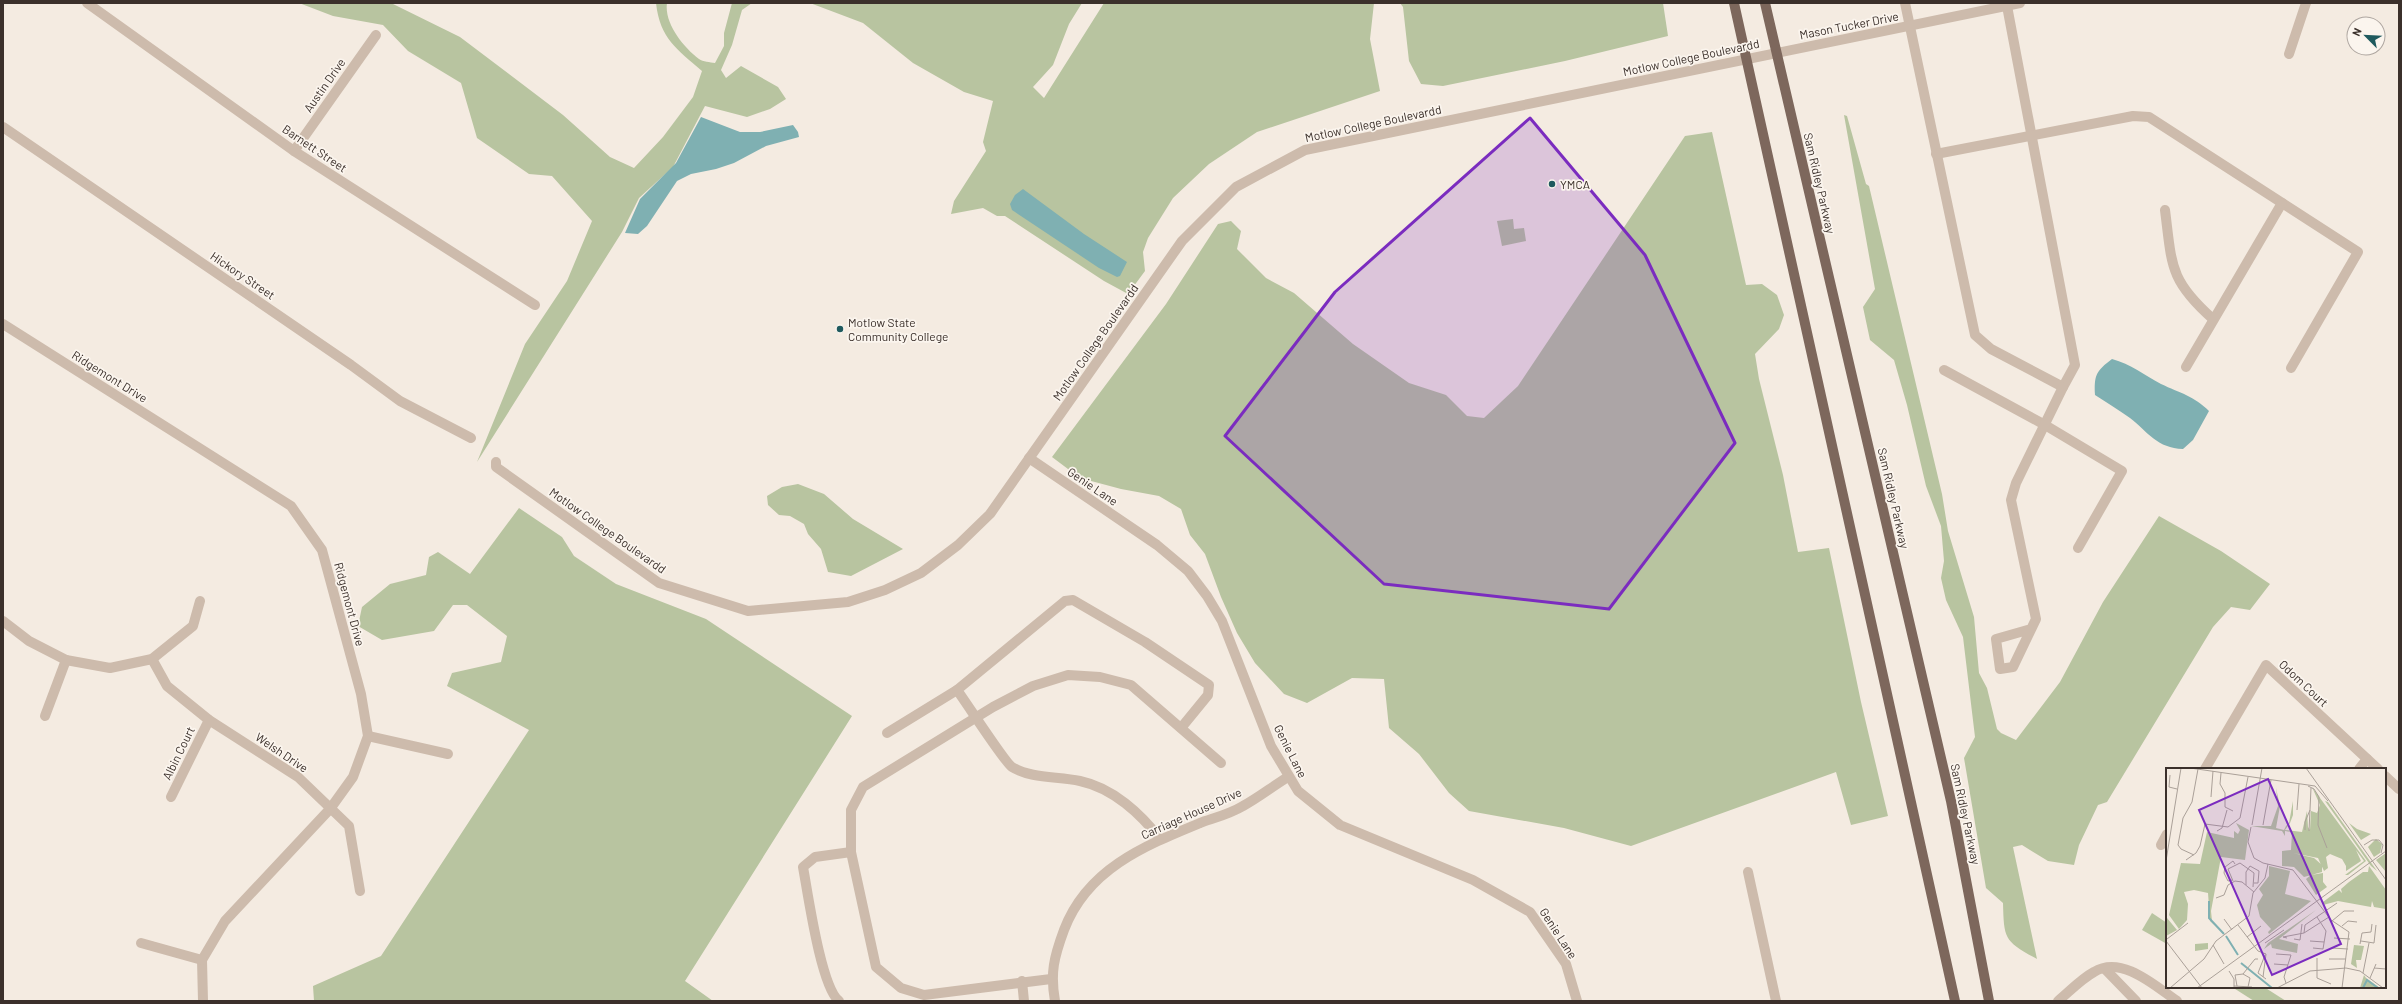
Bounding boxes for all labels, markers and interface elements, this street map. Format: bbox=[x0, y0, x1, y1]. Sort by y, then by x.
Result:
street label: Mason Tucker Drive bbox=[1798, 9, 1900, 41]
north arrow bbox=[2346, 16, 2386, 56]
text: N bbox=[2349, 26, 2364, 38]
street label: Motlow College Boulevardd bbox=[1622, 36, 1760, 78]
street label: Austin Drive bbox=[300, 55, 348, 115]
street label: Motlow College Boulevardd bbox=[1304, 102, 1442, 144]
street label: Barnett Street bbox=[280, 121, 350, 175]
street label: Sam Ridley Parkway bbox=[1802, 131, 1839, 235]
place label: YMCA bbox=[1560, 177, 1590, 191]
marker: YMCA bbox=[1547, 179, 1557, 189]
street label: Hickory Street bbox=[208, 248, 278, 302]
street label: Motlow College Boulevardd bbox=[1049, 281, 1141, 403]
place label: Motlow State Community College bbox=[848, 315, 948, 343]
marker: Motlow State Community College bbox=[835, 324, 845, 334]
street label: Ridgemont Drive bbox=[70, 347, 150, 405]
street label: Sam Ridley Parkway bbox=[1876, 446, 1913, 550]
street label: Genie Lane bbox=[1065, 464, 1121, 508]
street label: Motlow College Boulevardd bbox=[547, 484, 669, 576]
street label: Ridgemont Drive bbox=[332, 561, 368, 647]
street label: Odom Court bbox=[2277, 657, 2331, 709]
street label: Genie Lane bbox=[1272, 722, 1310, 780]
street label: Albin Court bbox=[159, 724, 197, 782]
street label: Welsh Drive bbox=[253, 729, 311, 775]
street label: Sam Ridley Parkway bbox=[1948, 762, 1984, 866]
inset map bbox=[2166, 768, 2386, 988]
street label: Carriage House Drive bbox=[1139, 785, 1243, 841]
street label: Genie Lane bbox=[1537, 905, 1581, 961]

